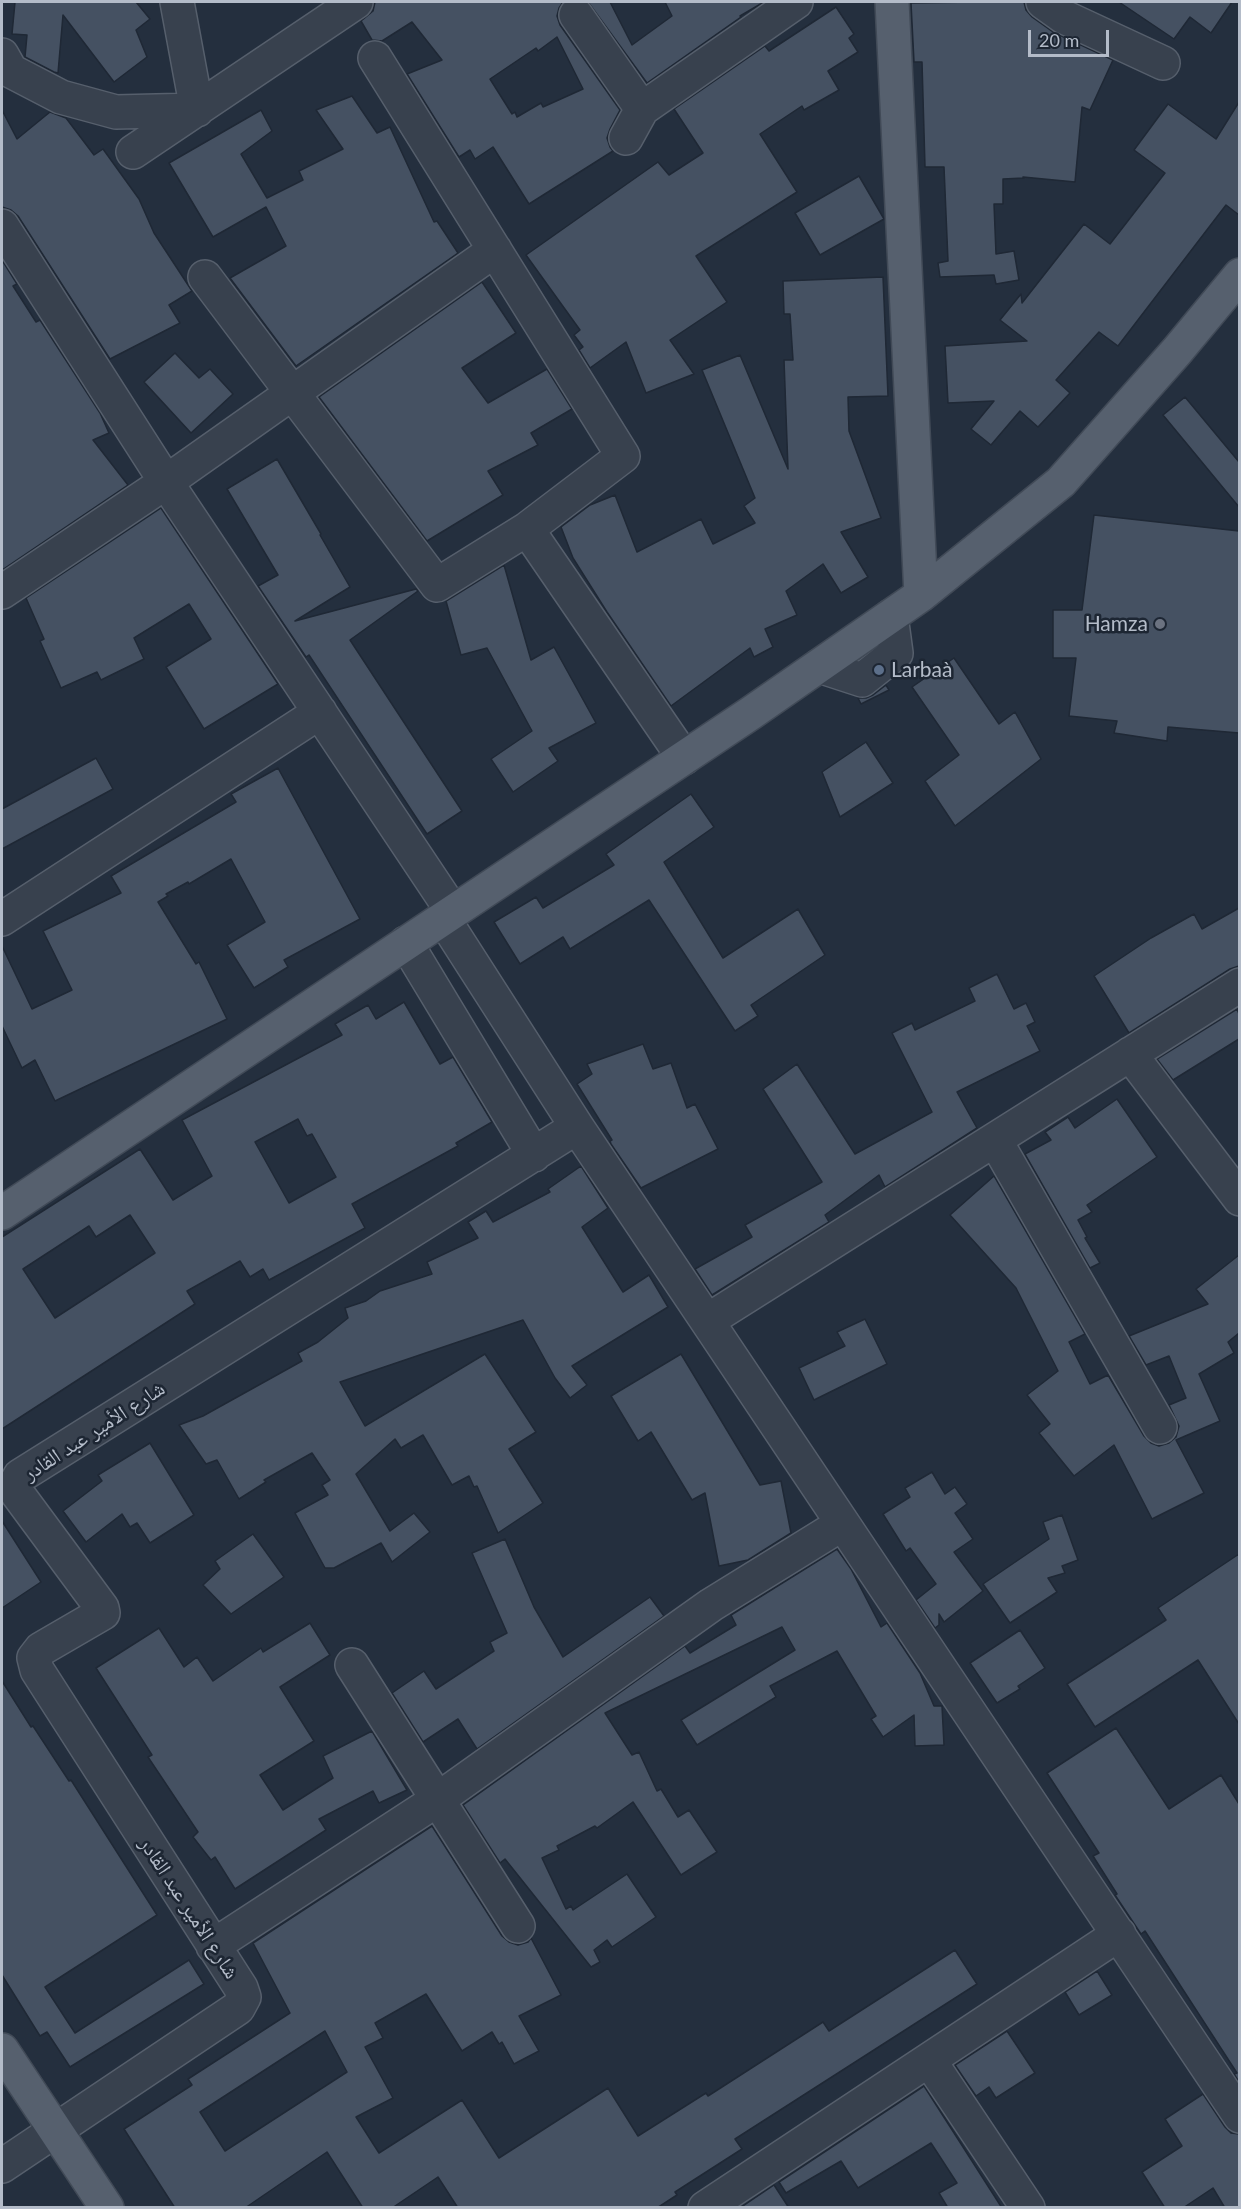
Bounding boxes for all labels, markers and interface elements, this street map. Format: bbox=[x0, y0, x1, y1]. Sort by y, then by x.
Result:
scale bar bbox=[1031, 18, 1112, 56]
text: 20 m bbox=[1039, 29, 1079, 51]
place label: Hamza bbox=[1085, 611, 1148, 637]
marker: Hamza bbox=[1153, 617, 1167, 631]
place label: Larbaà bbox=[891, 657, 952, 683]
marker: Larbaà bbox=[872, 663, 886, 677]
street label: شارع الأمير عبد القادر bbox=[18, 1376, 170, 1486]
street label: شارع الأمير عبد القادر bbox=[134, 1832, 244, 1984]

